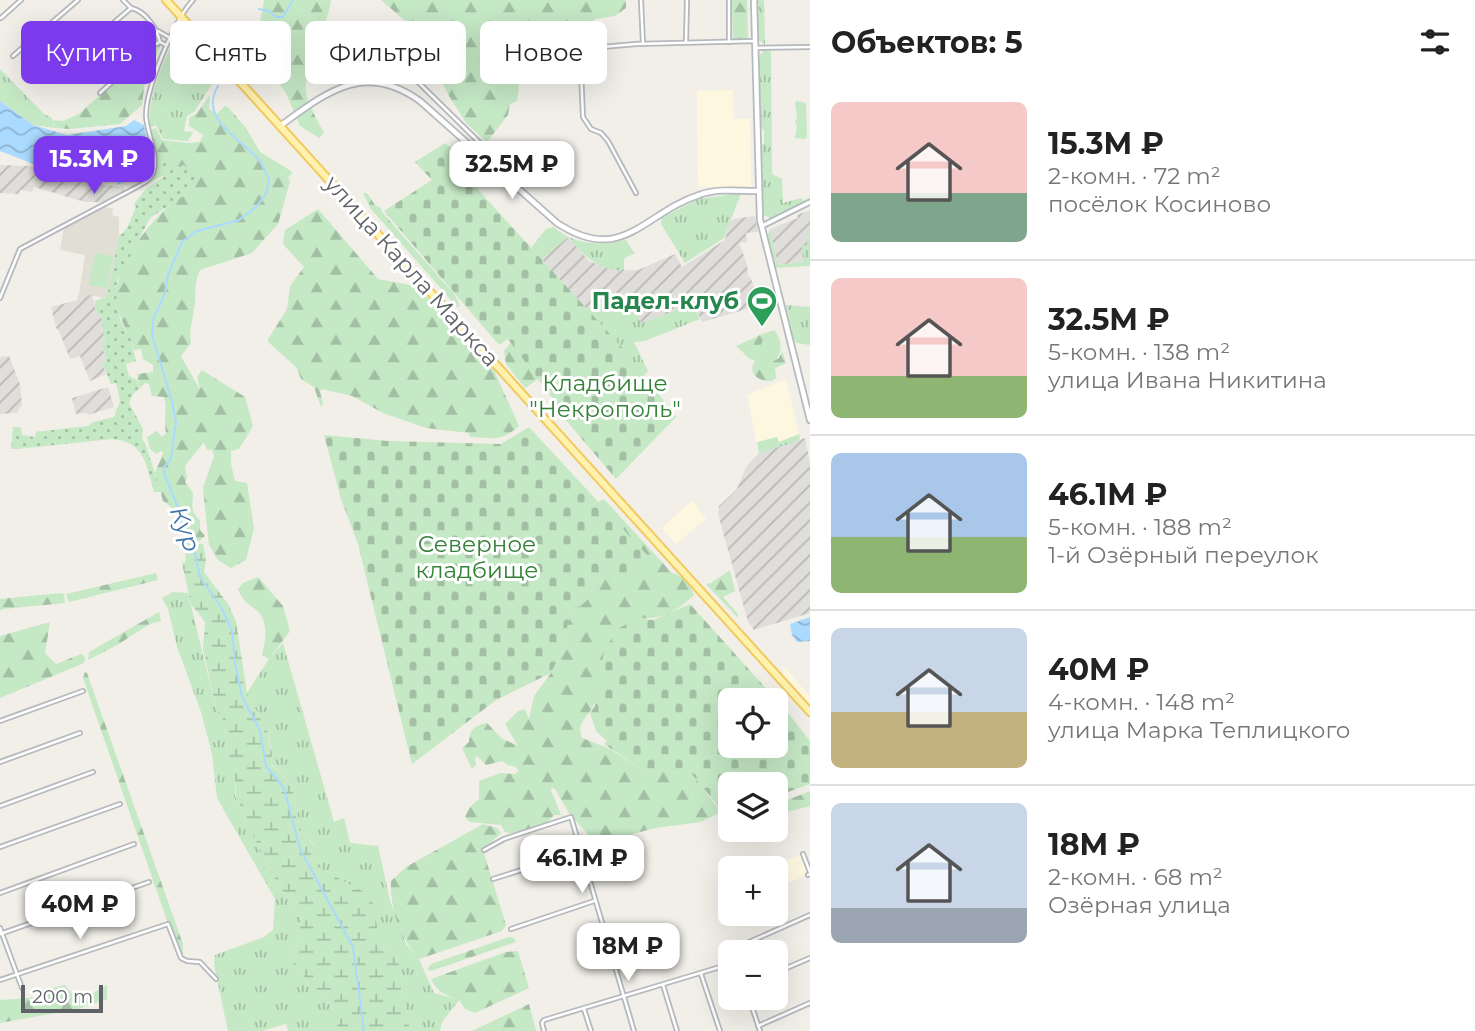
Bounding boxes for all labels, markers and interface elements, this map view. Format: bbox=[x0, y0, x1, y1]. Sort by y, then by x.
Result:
chip: Купить bbox=[21, 21, 156, 84]
chip: Снять bbox=[170, 21, 291, 84]
chip: Фильтры bbox=[305, 21, 466, 84]
chip: Новое bbox=[480, 21, 607, 84]
icon: filters bbox=[1416, 23, 1454, 61]
text: Объектов: 5 bbox=[831, 24, 1023, 61]
text: 15.3M ₽ bbox=[1048, 125, 1164, 162]
icon: home bbox=[887, 130, 971, 214]
pin: 15.3M ₽ bbox=[29, 136, 159, 196]
pin: 32.5M ₽ bbox=[447, 142, 577, 201]
text: 15.3M ₽ bbox=[50, 145, 138, 173]
text: 32.5M ₽ bbox=[465, 150, 559, 178]
text: 2-комн. · 72 m² bbox=[1048, 162, 1221, 190]
street label: улица Карла Маркса bbox=[318, 169, 505, 372]
text: посёлок Косиново bbox=[1048, 190, 1271, 218]
sports icon: Падел-клуб bbox=[745, 284, 779, 328]
place label: Падел-клуб bbox=[592, 287, 739, 315]
text: 32.5M ₽ bbox=[1048, 301, 1170, 338]
icon: home bbox=[887, 306, 971, 390]
text: 5-комн. · 138 m² bbox=[1048, 338, 1230, 366]
text: улица Ивана Никитина bbox=[1048, 366, 1327, 394]
park label: Кладбище "Некрополь" bbox=[529, 369, 681, 423]
text: 46.1M ₽ bbox=[1048, 476, 1168, 513]
icon: home bbox=[887, 481, 971, 565]
water label: Кур bbox=[164, 502, 207, 555]
text: 5-комн. · 188 m² bbox=[1048, 513, 1232, 541]
park label: Северное кладбище bbox=[416, 530, 538, 584]
text: 1-й Озёрный переулок bbox=[1048, 541, 1319, 569]
text: 40M ₽ bbox=[1048, 651, 1149, 688]
icon: home bbox=[887, 656, 971, 740]
map controls bbox=[718, 688, 788, 1010]
button: locate bbox=[718, 688, 788, 758]
text: 4-комн. · 148 m² bbox=[1048, 688, 1235, 716]
text: улица Марка Теплицкого bbox=[1048, 716, 1350, 744]
button: layers bbox=[718, 772, 788, 842]
text: 18M ₽ bbox=[1048, 826, 1140, 863]
icon: home bbox=[887, 831, 971, 915]
pin: 46.1M ₽ bbox=[517, 836, 647, 895]
text: 46.1M ₽ bbox=[536, 844, 628, 872]
button: + bbox=[718, 856, 788, 926]
text: 2-комн. · 68 m² bbox=[1048, 863, 1223, 891]
pin: 40M ₽ bbox=[31, 881, 129, 941]
text: 40M ₽ bbox=[41, 890, 119, 918]
text: Озёрная улица bbox=[1048, 891, 1231, 919]
pin: 18M ₽ bbox=[579, 923, 677, 983]
text: 18M ₽ bbox=[593, 932, 663, 960]
button: − bbox=[718, 940, 788, 1010]
scale bar bbox=[21, 982, 103, 1014]
text: 200 m bbox=[32, 985, 93, 1008]

